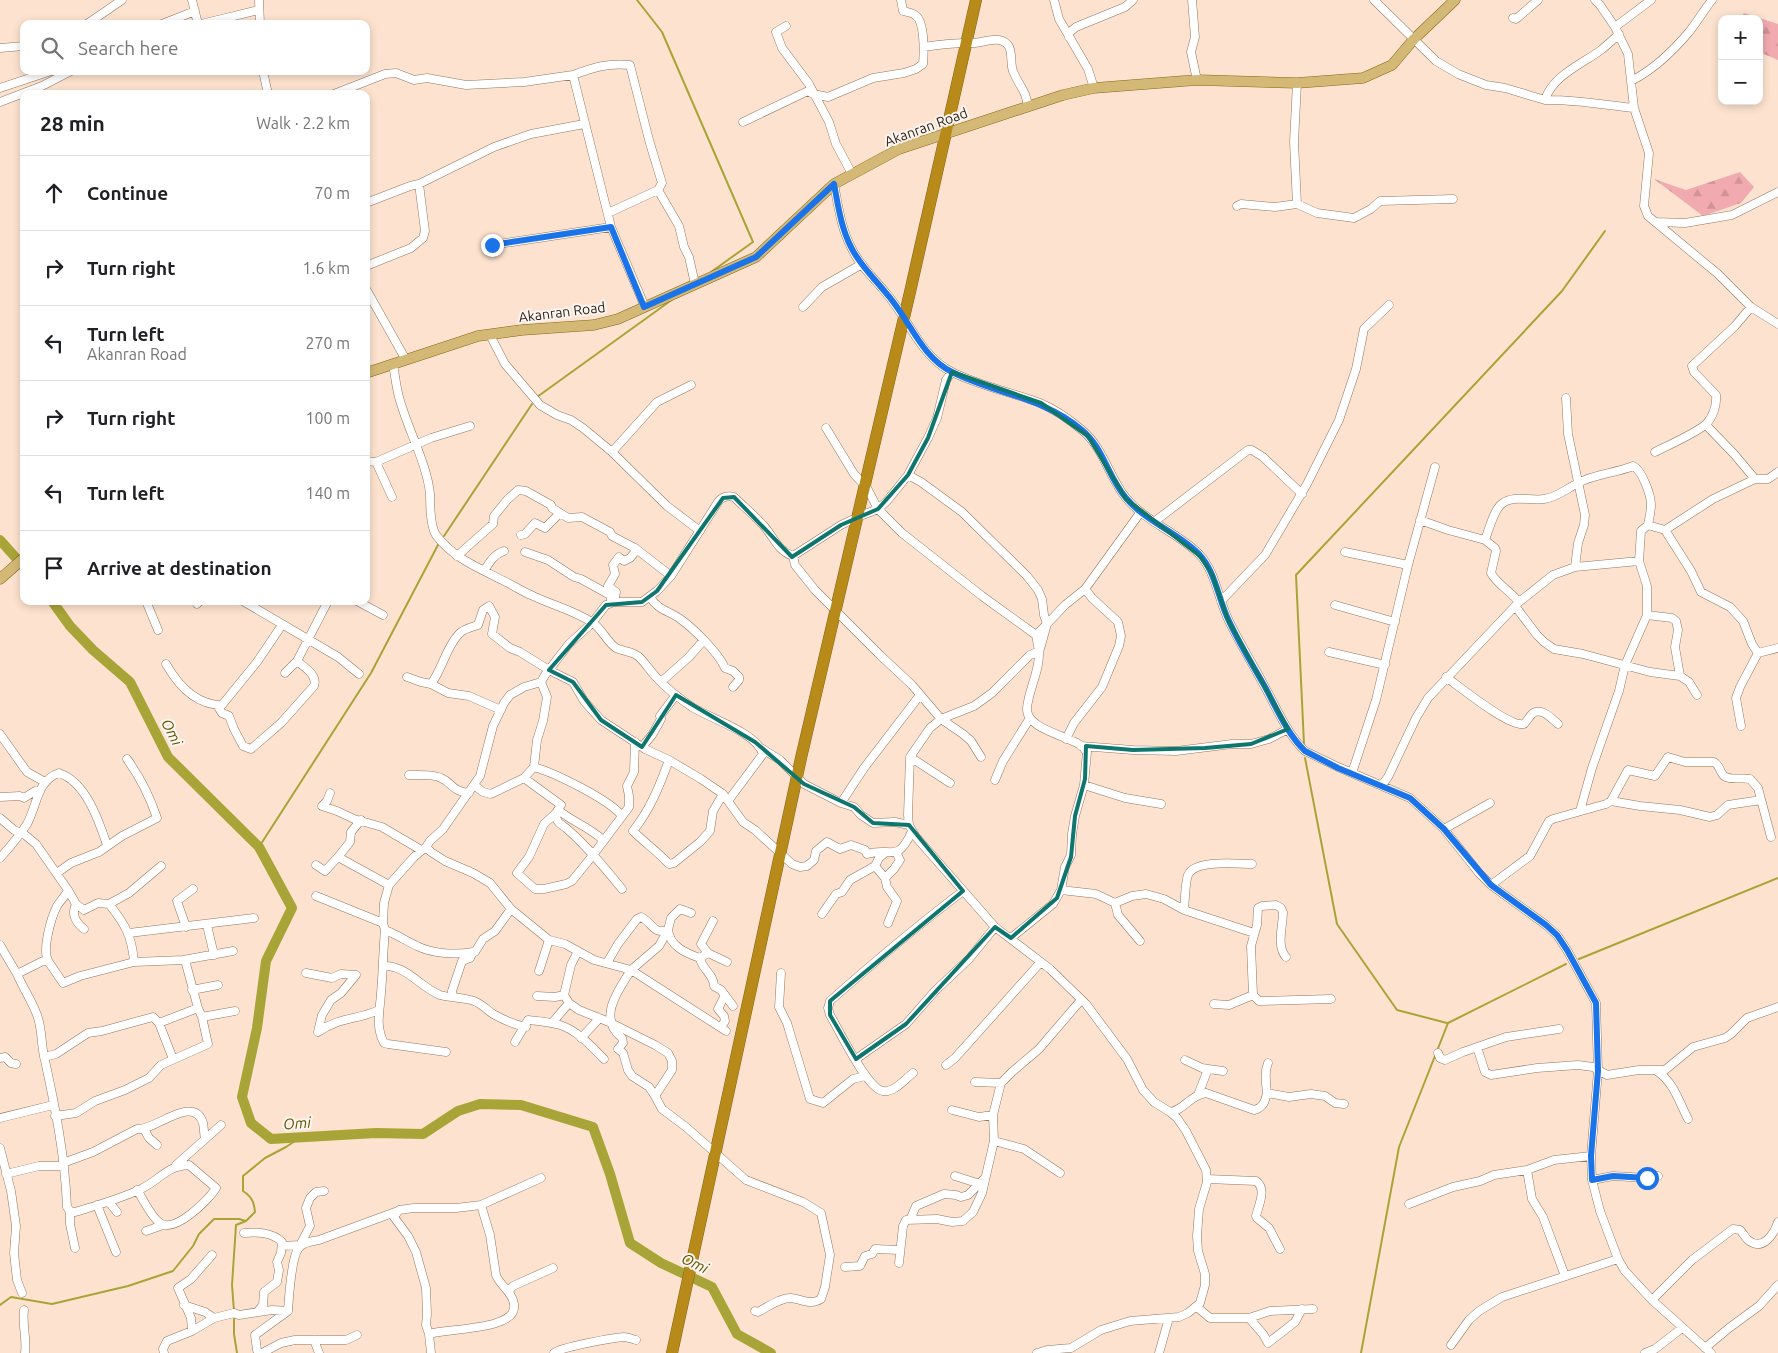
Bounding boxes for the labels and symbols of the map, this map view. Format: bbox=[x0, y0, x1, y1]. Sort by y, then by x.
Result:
street label: Akanran Road bbox=[882, 105, 970, 149]
route end bbox=[481, 234, 504, 257]
street label: Akanran Road bbox=[518, 299, 606, 325]
water label: Omi bbox=[158, 716, 186, 749]
water label: Omi bbox=[283, 1113, 313, 1132]
route start bbox=[1636, 1167, 1659, 1190]
water label: Omi bbox=[679, 1249, 712, 1277]

